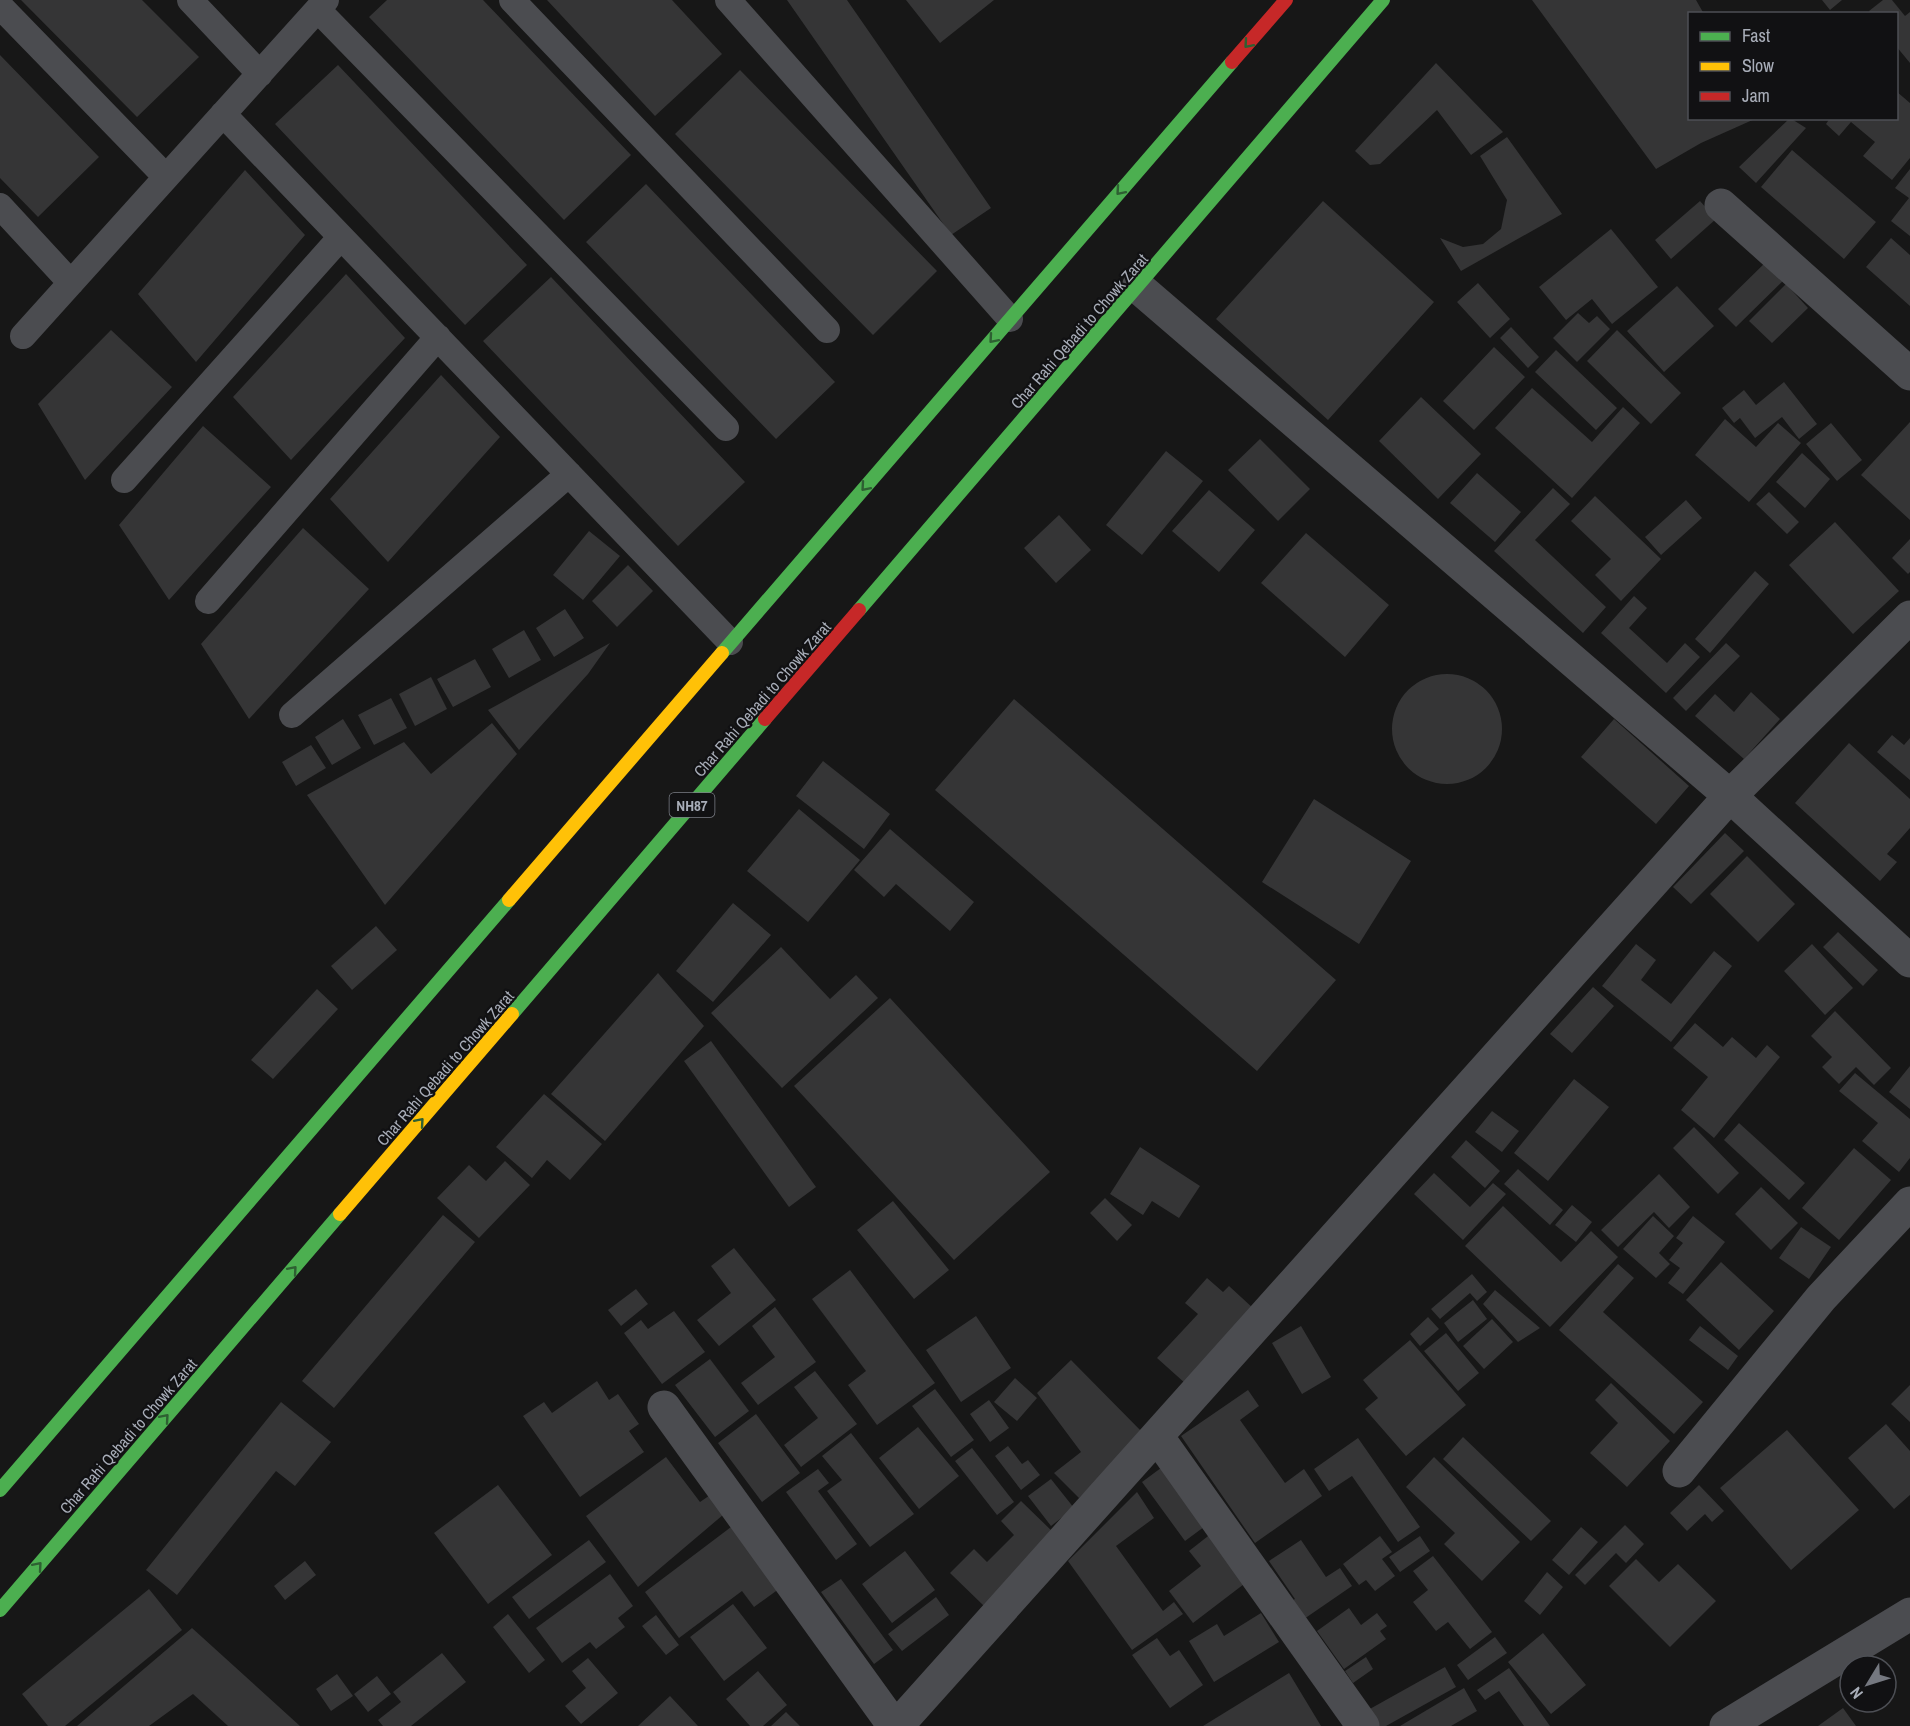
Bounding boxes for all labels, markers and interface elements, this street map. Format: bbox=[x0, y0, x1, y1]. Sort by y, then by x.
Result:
legend bbox=[1688, 12, 1898, 120]
text: Fast bbox=[1742, 23, 1770, 48]
one-way arrow bbox=[1244, 37, 1255, 48]
text: Slow bbox=[1742, 53, 1774, 78]
text: Jam bbox=[1742, 83, 1770, 108]
one-way arrow bbox=[1116, 184, 1127, 195]
street label: Char Rahi Qebadi to Chowk Zarat bbox=[1005, 248, 1153, 413]
one-way arrow bbox=[989, 332, 1000, 343]
one-way arrow bbox=[861, 480, 872, 491]
street label: Char Rahi Qebadi to Chowk Zarat bbox=[688, 616, 836, 781]
road number: NH87 bbox=[670, 793, 714, 817]
street label: Char Rahi Qebadi to Chowk Zarat bbox=[371, 985, 519, 1150]
one-way arrow bbox=[413, 1118, 424, 1129]
one-way arrow bbox=[285, 1266, 296, 1277]
street label: Char Rahi Qebadi to Chowk Zarat bbox=[54, 1353, 202, 1518]
one-way arrow bbox=[158, 1414, 169, 1425]
one-way arrow bbox=[31, 1562, 42, 1572]
north arrow bbox=[1838, 1654, 1898, 1714]
text: N bbox=[1845, 1683, 1868, 1704]

